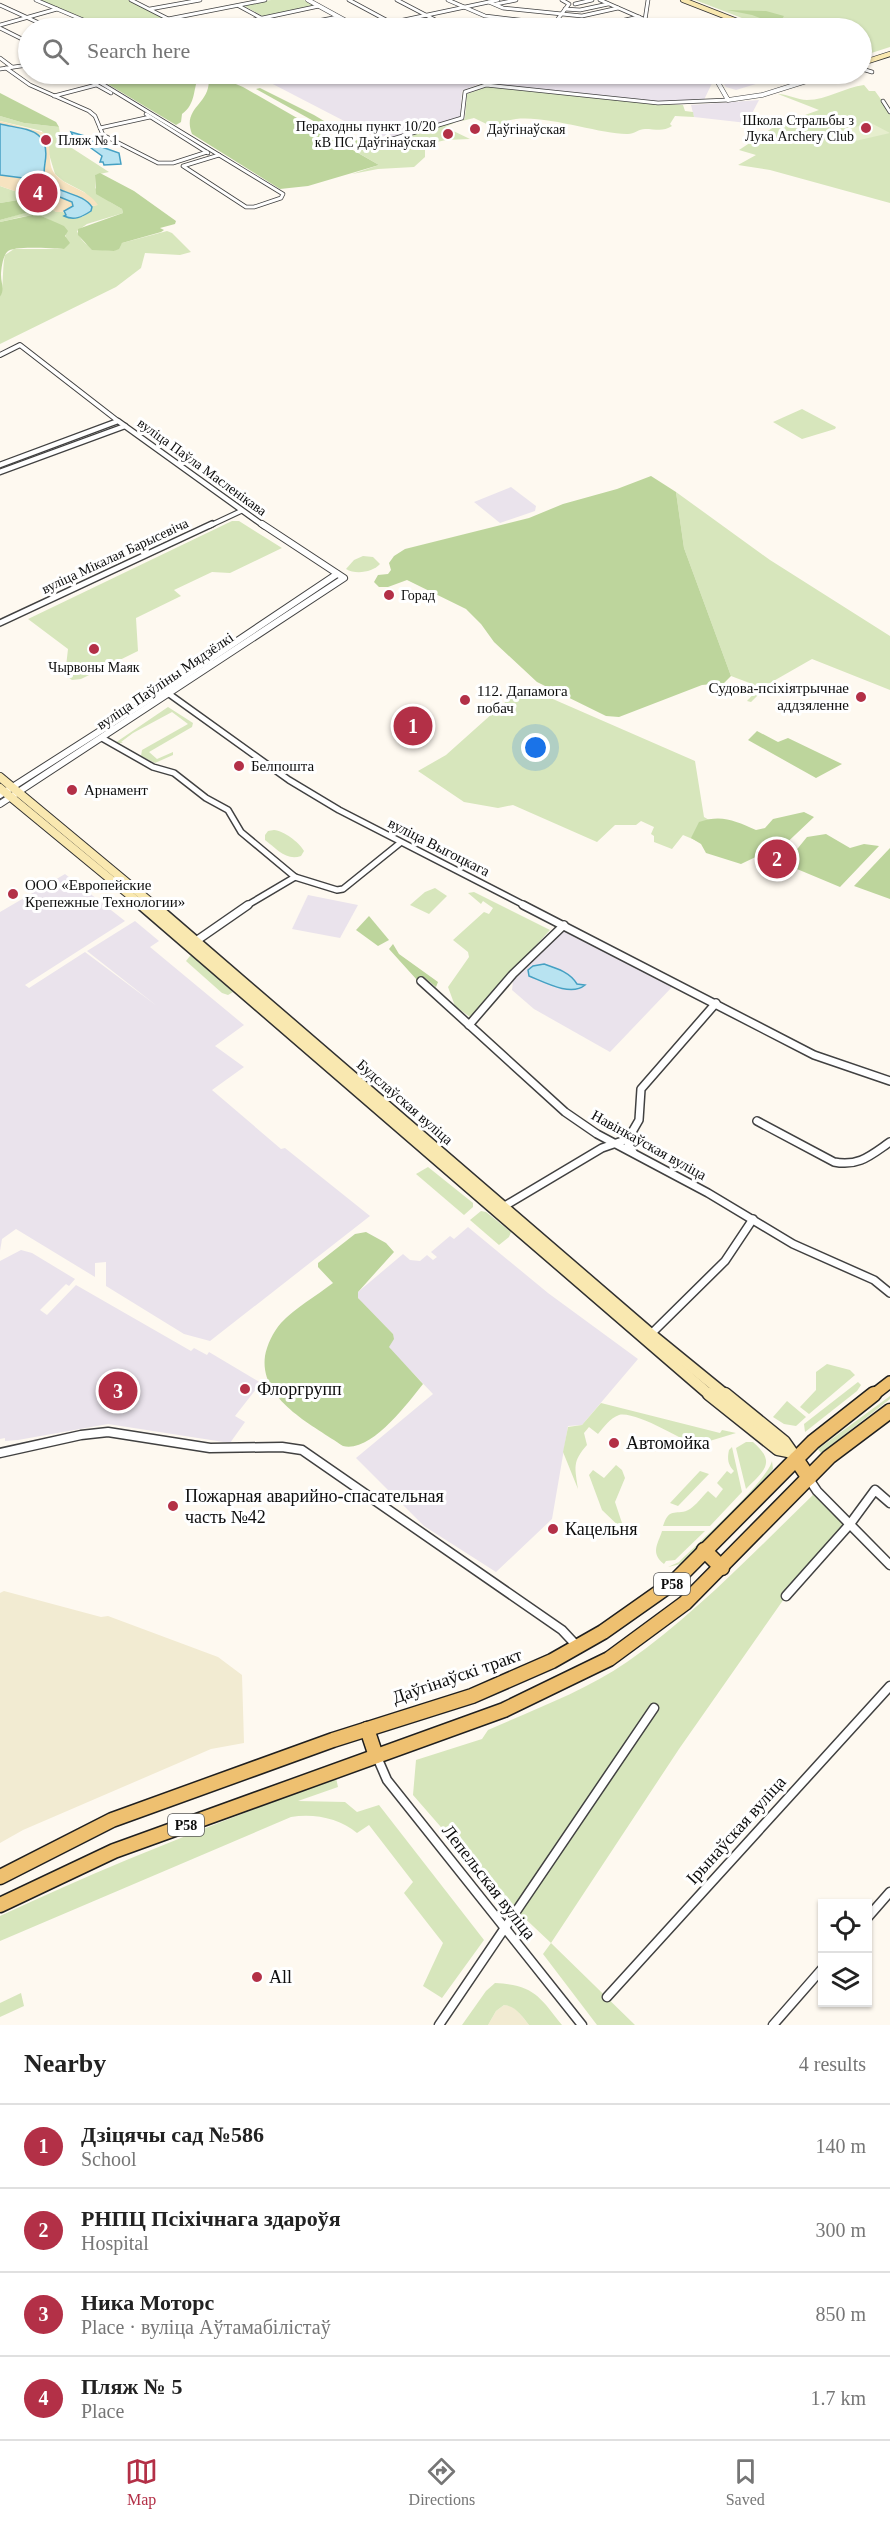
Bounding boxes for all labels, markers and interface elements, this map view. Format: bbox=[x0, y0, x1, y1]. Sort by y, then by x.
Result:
search box bbox=[18, 18, 872, 84]
icon: search bbox=[39, 35, 72, 68]
text: Search here bbox=[87, 38, 190, 63]
place label: Школа Стральбы з Лука Archery Club bbox=[743, 113, 854, 144]
place label: Пераходны пункт 10/20 кВ ПС Даўгінаўская bbox=[296, 119, 437, 150]
marker: Школа Стральбы з Лука Archery Club bbox=[859, 121, 873, 135]
marker: Даўгінаўская bbox=[468, 122, 482, 136]
place label: Даўгінаўская bbox=[487, 122, 566, 137]
marker: Пераходны пункт 10/20 кВ ПС Даўгінаўская bbox=[441, 127, 455, 141]
marker: Пляж № 1 bbox=[39, 133, 53, 147]
place label: Пляж № 1 bbox=[58, 133, 119, 148]
pin: 4 bbox=[18, 170, 57, 216]
street label: вуліца Паўла Масленікава bbox=[135, 415, 270, 519]
street label: вуліца Мікалая Барысевіча bbox=[39, 515, 191, 597]
marker: Горад bbox=[382, 588, 396, 602]
place label: Горад bbox=[401, 588, 435, 603]
street label: вуліца Паўліны Мядзёлкі bbox=[94, 629, 236, 733]
marker: Чырвоны Маяк bbox=[87, 642, 101, 656]
place label: Чырвоны Маяк bbox=[48, 660, 140, 675]
place label: Судова-псіхіятрычнае аддзяленне bbox=[709, 680, 849, 713]
place label: 112. Дапамога побач bbox=[477, 683, 568, 716]
marker: Судова-псіхіятрычнае аддзяленне bbox=[854, 690, 868, 704]
marker: 112. Дапамога побач bbox=[458, 693, 472, 707]
pin: 1 bbox=[394, 704, 432, 748]
your location bbox=[521, 733, 550, 762]
place label: Белпошта bbox=[251, 758, 315, 774]
marker: Белпошта bbox=[232, 759, 246, 773]
place label: Арнамент bbox=[84, 782, 148, 798]
marker: Арнамент bbox=[65, 783, 79, 797]
street label: вуліца Выгоцкага bbox=[386, 815, 493, 880]
pin: 2 bbox=[758, 836, 796, 882]
place label: ООО «Европейские Крепежные Технологии» bbox=[25, 877, 185, 910]
marker: ООО «Европейские Крепежные Технологии» bbox=[6, 887, 20, 901]
street label: Будслаўская вуліца bbox=[354, 1056, 456, 1148]
street label: Навінкаўская вуліца bbox=[589, 1107, 709, 1183]
pin: 3 bbox=[98, 1368, 138, 1414]
place label: Флоргрупп bbox=[257, 1379, 342, 1399]
marker: Флоргрупп bbox=[238, 1382, 252, 1396]
place label: Автомойка bbox=[626, 1433, 710, 1453]
marker: Автомойка bbox=[607, 1436, 621, 1450]
place label: Пожарная аварийно-спасательная часть №42 bbox=[185, 1486, 444, 1527]
marker: Пожарная аварийно-спасательная часть №42 bbox=[166, 1499, 180, 1513]
place label: Кацельня bbox=[565, 1519, 637, 1539]
marker: Кацельня bbox=[546, 1522, 560, 1536]
road number: Р58 bbox=[654, 1573, 690, 1595]
street label: Даўгінаўскі тракт bbox=[389, 1644, 525, 1708]
street label: Ірынаўская вуліца bbox=[682, 1772, 790, 1888]
road number: Р58 bbox=[168, 1814, 204, 1836]
street label: Лепельская вуліца bbox=[438, 1821, 540, 1943]
map controls bbox=[818, 1899, 872, 2007]
button: locate bbox=[818, 1899, 872, 1953]
button: layers bbox=[818, 1953, 872, 2007]
place label: All bbox=[269, 1967, 292, 1987]
marker: All bbox=[250, 1970, 264, 1984]
text: Nearby bbox=[24, 2049, 106, 2078]
text: 4 results bbox=[799, 2053, 866, 2075]
text: Дзіцячы сад №586 bbox=[81, 2122, 264, 2147]
text: 1 bbox=[39, 2135, 49, 2157]
text: 140 m bbox=[815, 2135, 866, 2157]
text: School bbox=[81, 2148, 137, 2170]
text: РНПЦ Псіхічнага здароўя bbox=[81, 2206, 341, 2231]
text: 2 bbox=[39, 2219, 49, 2241]
text: 300 m bbox=[815, 2219, 866, 2241]
text: Hospital bbox=[81, 2232, 149, 2254]
text: Ника Моторс bbox=[81, 2290, 214, 2315]
text: 3 bbox=[39, 2303, 49, 2325]
text: 850 m bbox=[815, 2303, 866, 2325]
text: Place · вуліца Аўтамабілістаў bbox=[81, 2316, 331, 2338]
text: Пляж № 5 bbox=[81, 2374, 182, 2399]
text: 4 bbox=[39, 2387, 49, 2409]
text: 1.7 km bbox=[810, 2387, 866, 2409]
text: Place bbox=[81, 2400, 124, 2422]
tab: Map bbox=[125, 2455, 158, 2509]
tab: Directions bbox=[409, 2455, 475, 2509]
tab: Saved bbox=[726, 2455, 765, 2509]

